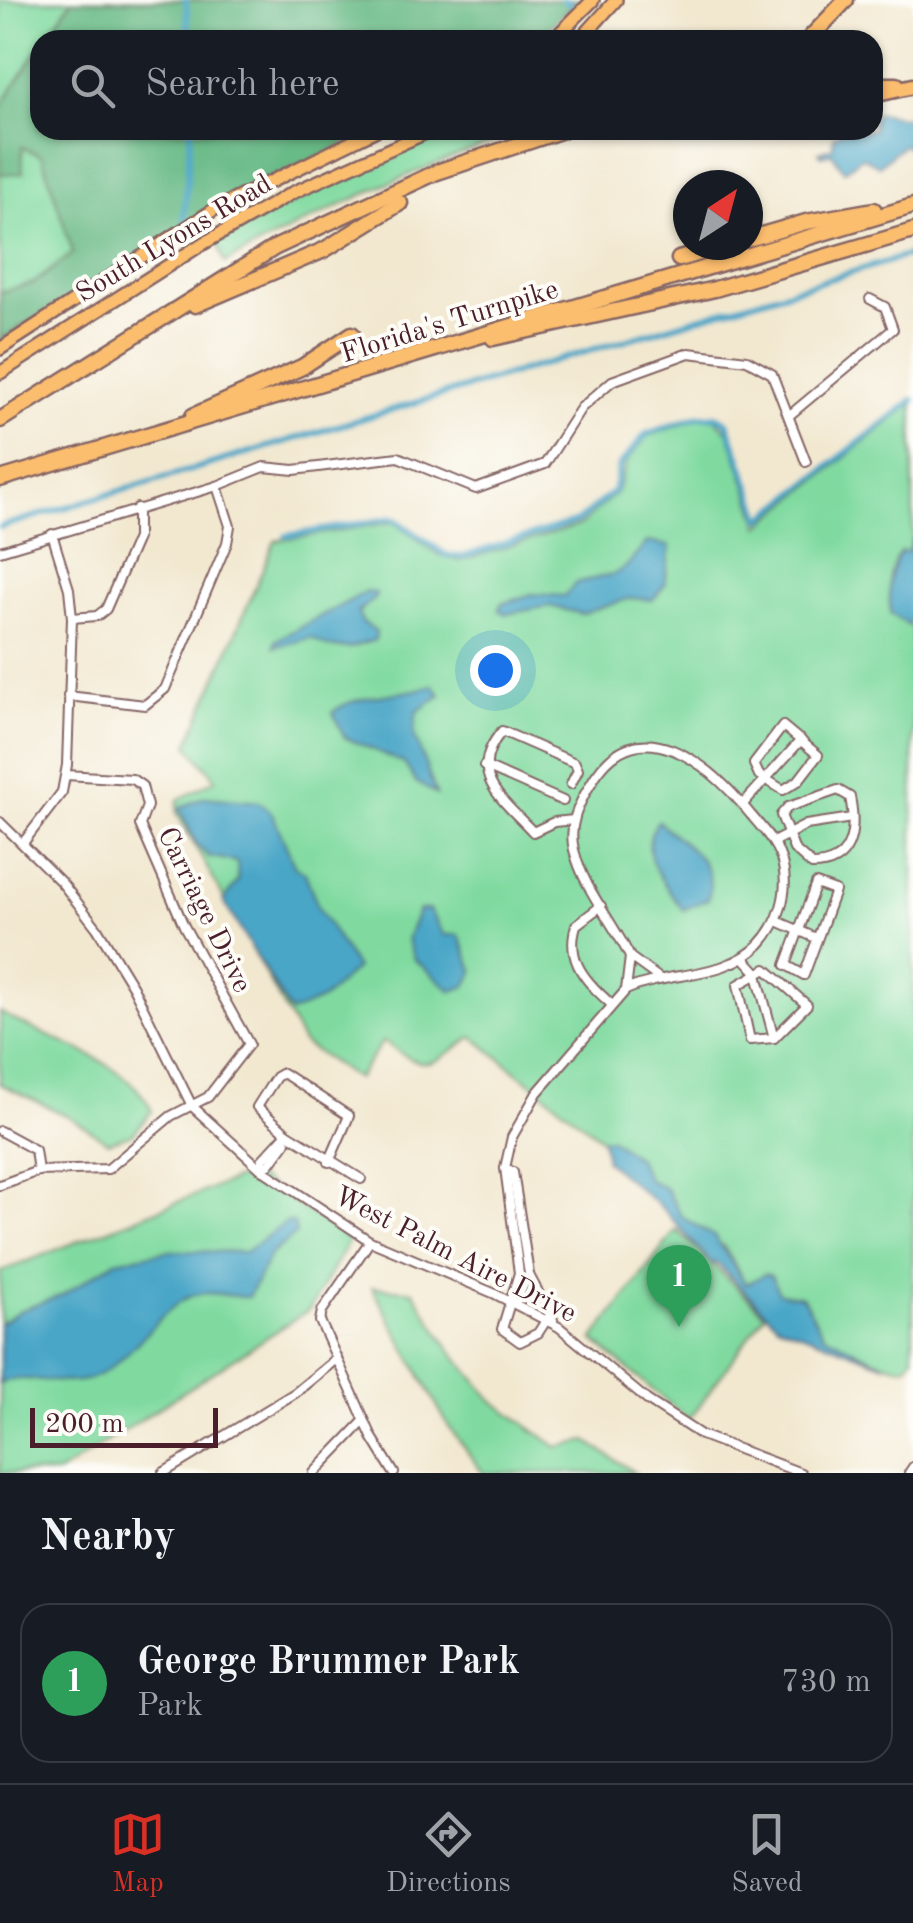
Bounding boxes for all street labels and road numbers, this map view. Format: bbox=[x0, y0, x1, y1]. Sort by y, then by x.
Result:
street label: South Lyons Road bbox=[72, 170, 277, 309]
street label: Florida's Turnpike bbox=[338, 276, 562, 369]
street label: Carriage Drive bbox=[151, 823, 255, 997]
street label: West Palm Aire Drive bbox=[329, 1182, 580, 1329]

